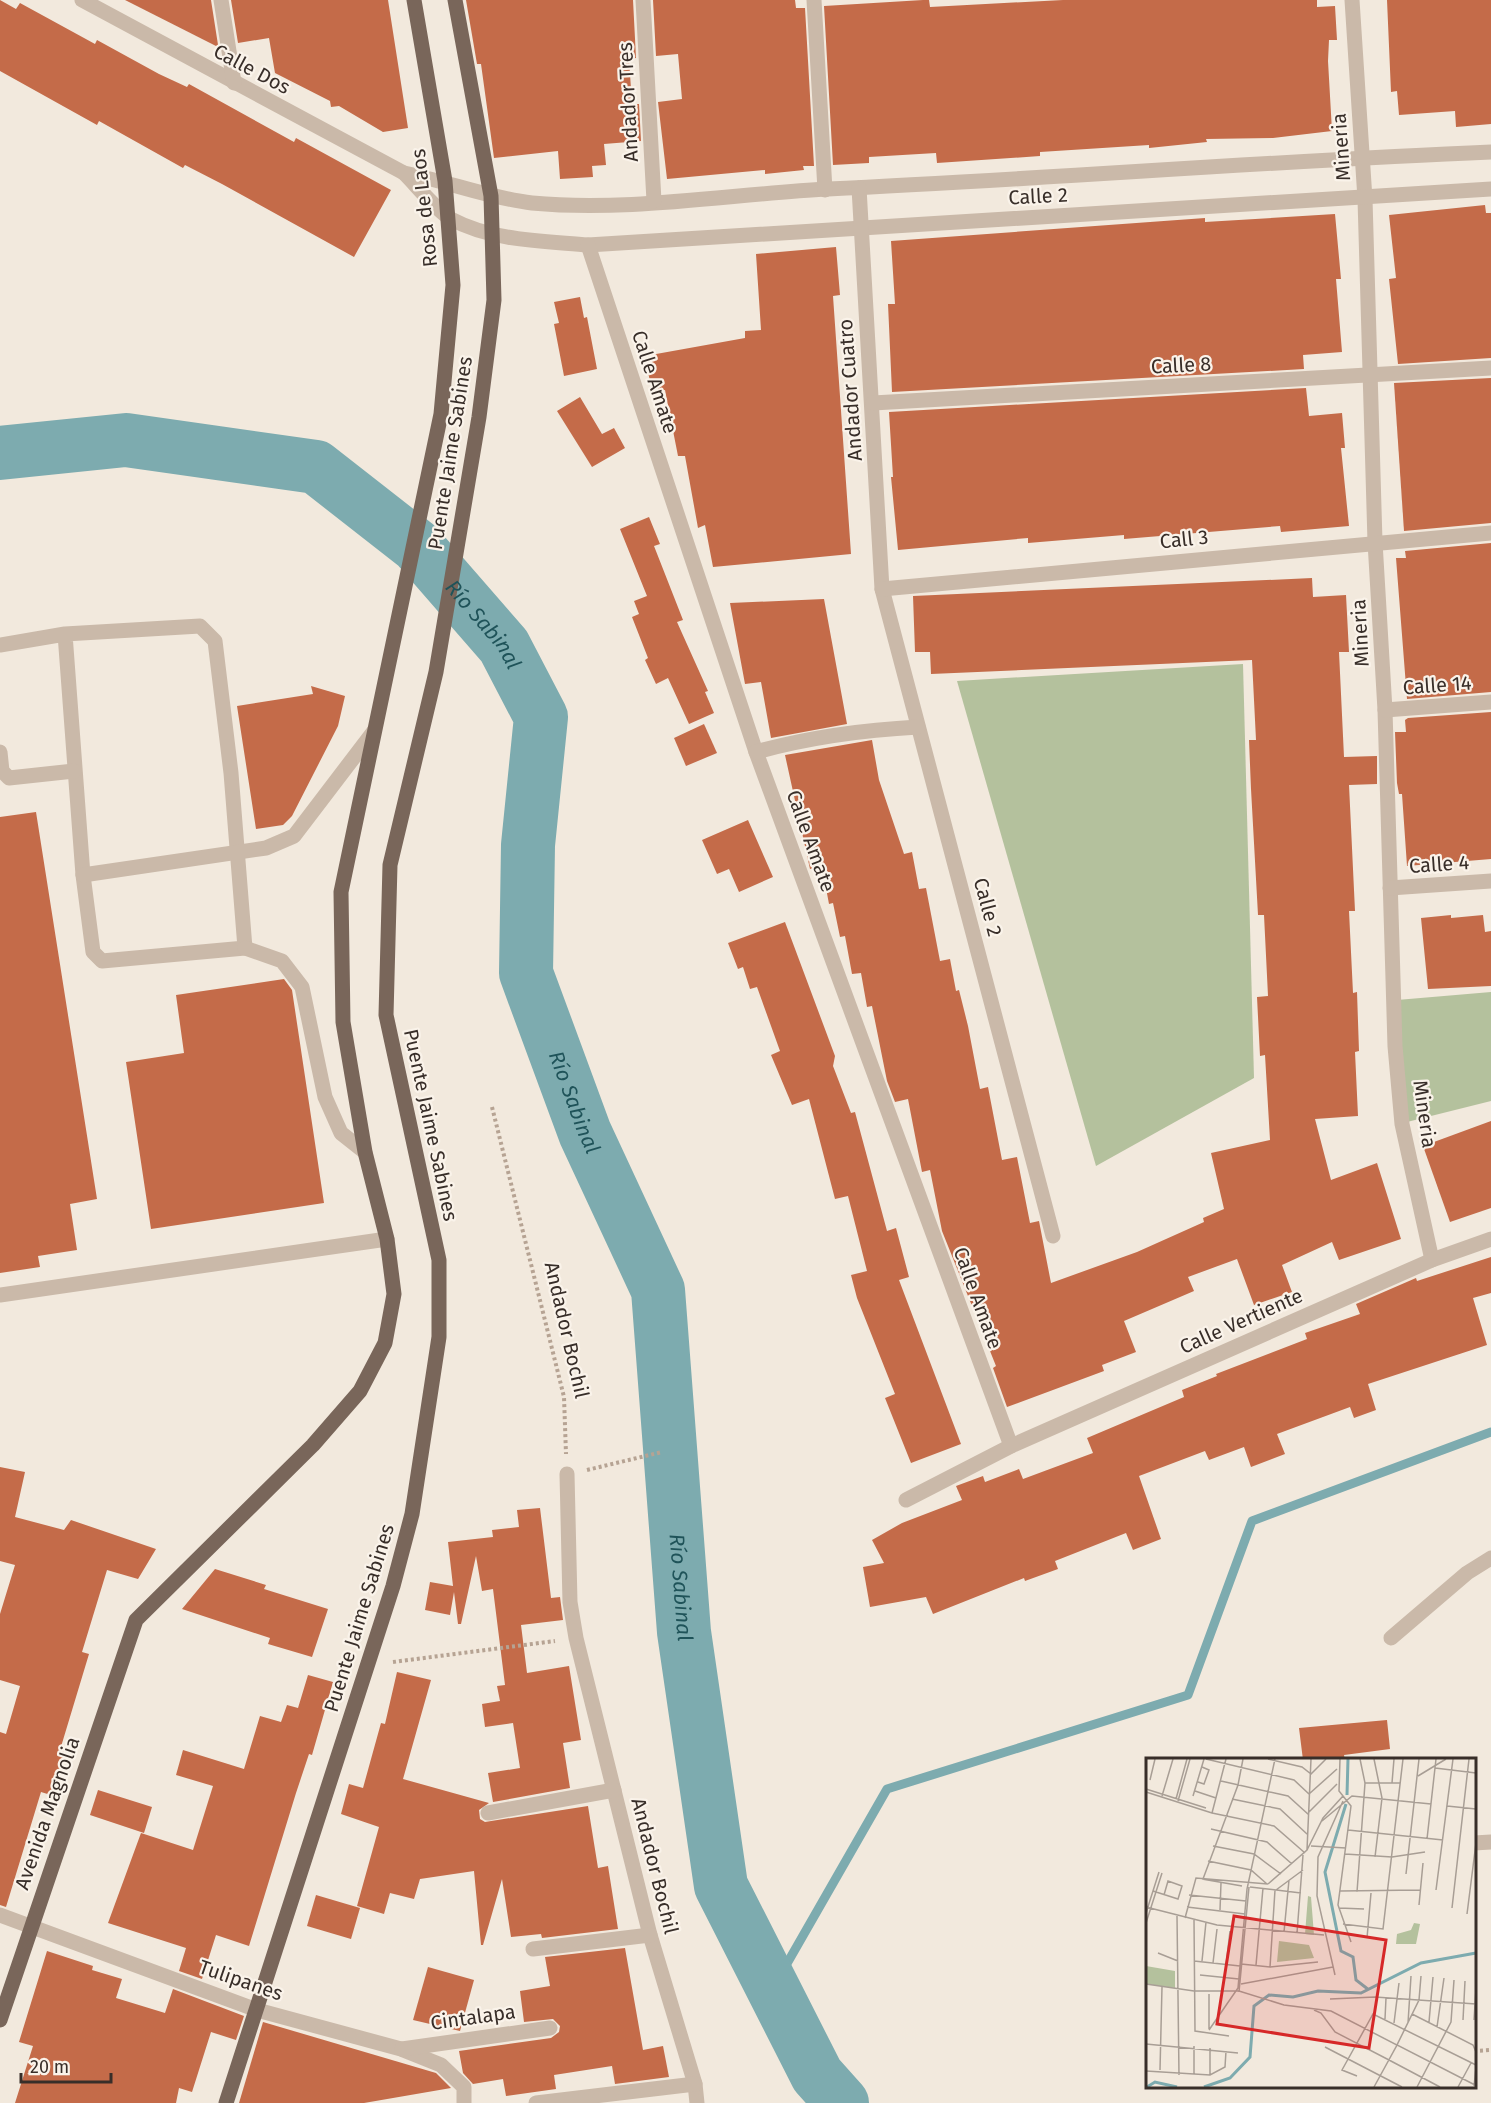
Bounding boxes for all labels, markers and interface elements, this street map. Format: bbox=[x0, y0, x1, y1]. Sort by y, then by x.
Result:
street label: Calle Dos bbox=[210, 39, 294, 99]
street label: Andador Tres bbox=[613, 42, 643, 162]
street label: Mineria bbox=[1327, 112, 1355, 182]
street label: Rosa de Laos bbox=[406, 148, 442, 268]
street label: Calle 2 bbox=[1008, 182, 1068, 210]
street label: Andador Cuatro bbox=[833, 318, 867, 462]
street label: Calle Amate bbox=[627, 327, 683, 437]
street label: Calle 8 bbox=[1150, 351, 1212, 379]
street label: Puente Jaime Sabines bbox=[423, 354, 477, 552]
street label: Call 3 bbox=[1159, 525, 1209, 553]
water label: Río Sabinal bbox=[440, 575, 527, 674]
street label: Mineria bbox=[1346, 598, 1374, 668]
street label: Calle 14 bbox=[1402, 671, 1473, 699]
street label: Calle Amate bbox=[781, 787, 841, 895]
street label: Calle 4 bbox=[1408, 850, 1470, 878]
street label: Calle 2 bbox=[969, 875, 1007, 939]
street label: Puente Jaime Sabines bbox=[399, 1027, 463, 1223]
water label: Río Sabinal bbox=[543, 1047, 606, 1158]
street label: Mineria bbox=[1408, 1079, 1442, 1149]
street label: Calle Amate bbox=[948, 1244, 1008, 1352]
street label: Andador Bochil bbox=[540, 1259, 594, 1401]
street label: Calle Vertiente bbox=[1176, 1283, 1306, 1359]
street label: Puente Jaime Sabines bbox=[319, 1521, 399, 1715]
water label: Río Sabinal bbox=[664, 1533, 698, 1643]
street label: Avenida Magnolia bbox=[10, 1733, 84, 1893]
inset map bbox=[1146, 1758, 1476, 2088]
street label: Andador Bochil bbox=[627, 1796, 684, 1937]
street label: Tulipanes bbox=[196, 1954, 286, 2006]
street label: Cintalapa bbox=[429, 1999, 517, 2035]
scale bar bbox=[21, 2046, 111, 2084]
text: 20 m bbox=[30, 2056, 69, 2078]

